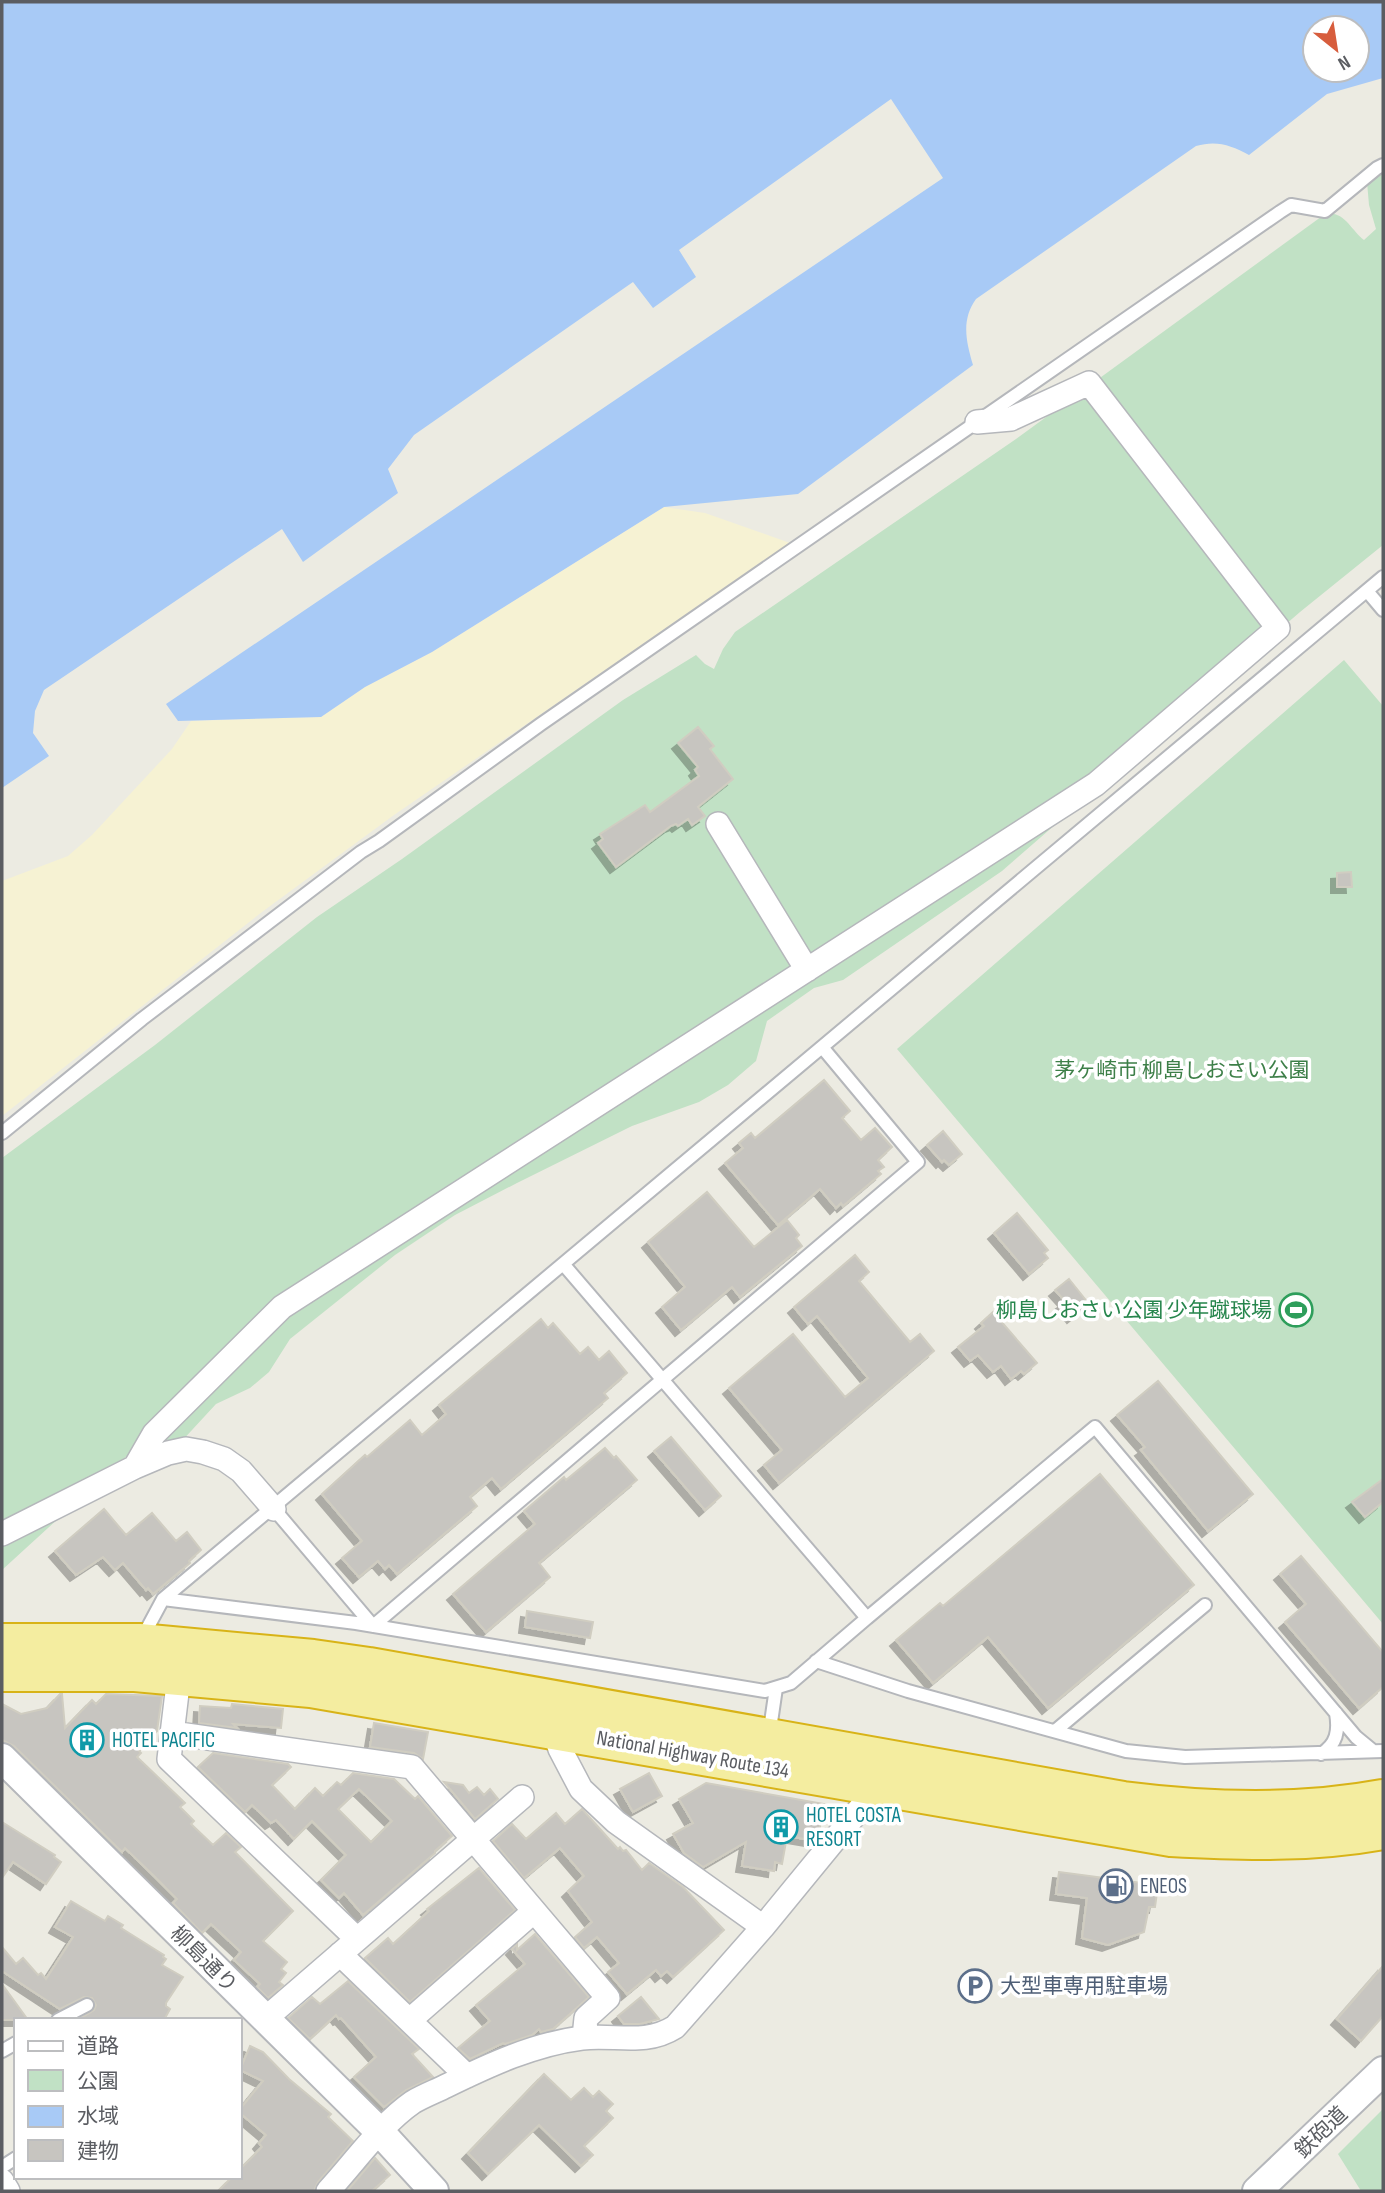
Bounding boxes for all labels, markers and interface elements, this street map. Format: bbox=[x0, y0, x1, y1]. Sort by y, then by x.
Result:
north arrow bbox=[1301, 14, 1371, 84]
text: N bbox=[1334, 50, 1354, 75]
park label: 茅ヶ崎市 柳島しおさい公園 bbox=[1054, 1058, 1310, 1083]
sports icon: 柳島しおさい公園 少年蹴球場 bbox=[1277, 1291, 1315, 1329]
place label: 柳島しおさい公園 少年蹴球場 bbox=[996, 1298, 1272, 1323]
building icon: HOTEL PACIFIC bbox=[68, 1721, 106, 1759]
street label: National Highway Route 134 bbox=[595, 1725, 791, 1784]
place label: HOTEL PACIFIC bbox=[112, 1728, 215, 1753]
place label: HOTEL COSTA RESORT bbox=[806, 1803, 902, 1852]
building icon: HOTEL COSTA RESORT bbox=[762, 1808, 800, 1846]
fuel station icon: ENEOS bbox=[1097, 1867, 1135, 1905]
place label: ENEOS bbox=[1140, 1874, 1187, 1899]
street label: 柳島通り bbox=[165, 1921, 242, 1998]
parking icon: 大型車専用駐車場 bbox=[956, 1967, 994, 2005]
place label: 大型車専用駐車場 bbox=[1000, 1974, 1168, 1999]
legend bbox=[14, 2018, 242, 2179]
text: 道路 bbox=[77, 2034, 119, 2059]
text: 公園 bbox=[77, 2069, 119, 2094]
street label: 鉄砲道 bbox=[1290, 2101, 1353, 2163]
text: 水域 bbox=[77, 2104, 119, 2129]
text: 建物 bbox=[77, 2139, 119, 2164]

